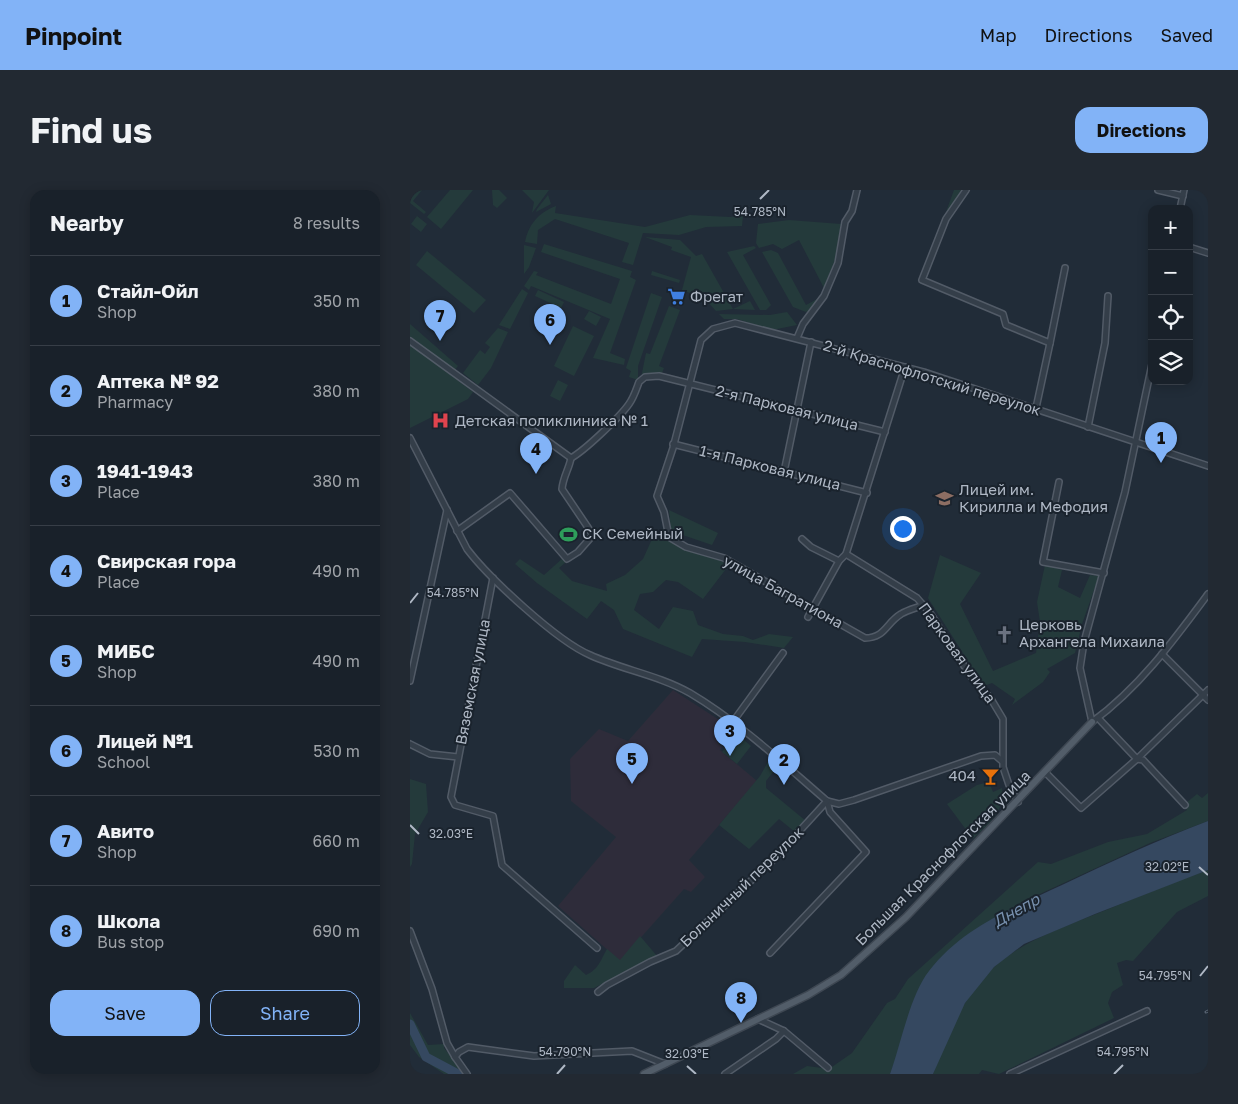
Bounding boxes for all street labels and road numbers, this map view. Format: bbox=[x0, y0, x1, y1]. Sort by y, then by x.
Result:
street label: 2-й Краснофлотский переулок bbox=[821, 335, 1043, 419]
street label: 2-я Парковая улица bbox=[714, 381, 860, 433]
street label: 1-я Парковая улица bbox=[698, 441, 843, 493]
street label: улица Багратиона bbox=[721, 551, 846, 631]
street label: Парковая улица bbox=[915, 599, 1000, 706]
street label: Вяземская улица bbox=[451, 618, 493, 746]
street label: Большая Краснофлотская улица bbox=[851, 766, 1034, 949]
street label: Больничный переулок bbox=[676, 822, 807, 950]

